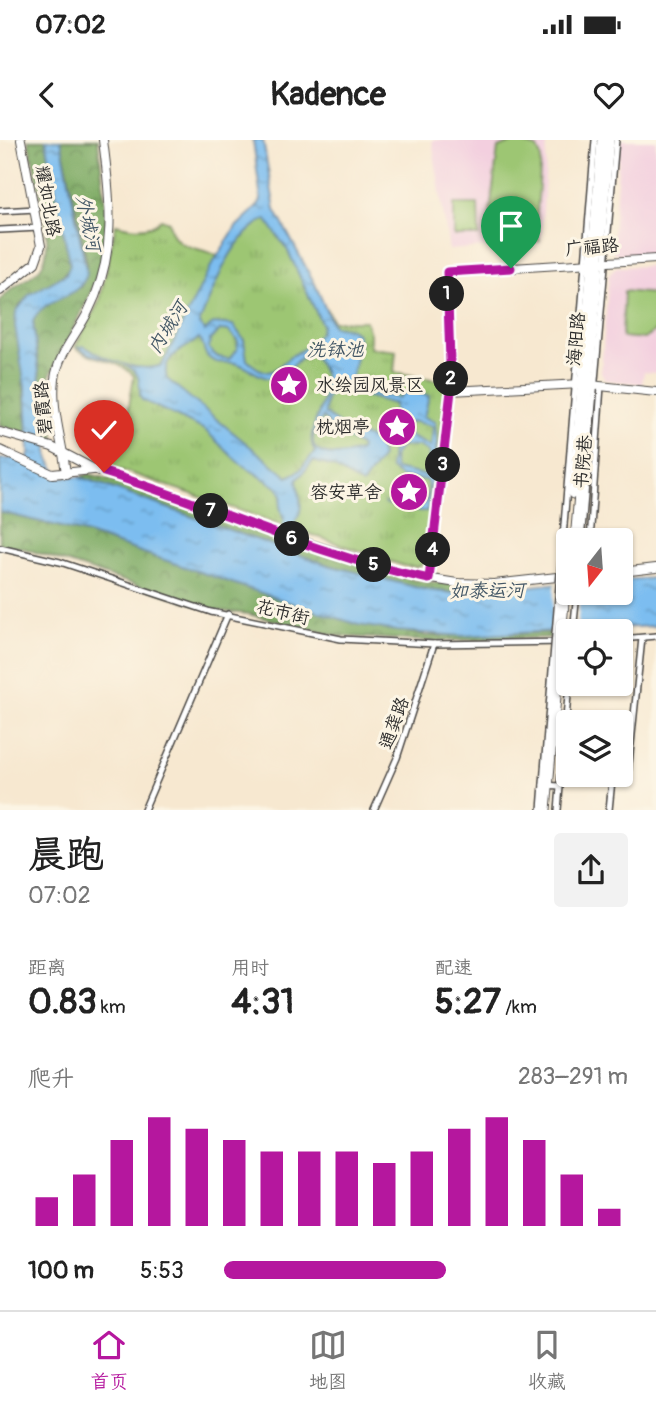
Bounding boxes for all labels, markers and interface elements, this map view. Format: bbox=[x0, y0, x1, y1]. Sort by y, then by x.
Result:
text: 07:02 bbox=[35, 9, 106, 41]
text: Kadence bbox=[270, 75, 386, 115]
icon: back bbox=[28, 76, 66, 114]
icon: heart bbox=[590, 76, 628, 114]
street label: 耀如北路 bbox=[30, 164, 65, 239]
water label: 外城河 bbox=[70, 193, 106, 257]
pin bbox=[481, 196, 541, 268]
icon: arrive bbox=[492, 207, 530, 245]
street label: 广福路 bbox=[564, 234, 620, 261]
pin: 1 bbox=[430, 276, 464, 312]
text: 1 bbox=[443, 281, 450, 305]
water label: 内城河 bbox=[143, 294, 195, 358]
street label: 海阳路 bbox=[563, 311, 590, 367]
water label: 洗钵池 bbox=[306, 338, 364, 362]
pin: 2 bbox=[434, 362, 468, 396]
place icon: 水绘园风景区 bbox=[268, 364, 310, 406]
text: 2 bbox=[445, 366, 456, 390]
place label: 水绘园风景区 bbox=[316, 374, 424, 397]
street label: 碧霞路 bbox=[30, 380, 57, 436]
pin bbox=[74, 400, 134, 472]
place icon: 枕烟亭 bbox=[376, 406, 418, 448]
icon: check bbox=[85, 411, 123, 449]
place label: 枕烟亭 bbox=[316, 416, 370, 439]
street label: 书院巷 bbox=[570, 434, 597, 490]
pin: 3 bbox=[426, 448, 460, 482]
text: 3 bbox=[437, 452, 448, 476]
place icon: 容安草舍 bbox=[388, 471, 430, 513]
place label: 容安草舍 bbox=[310, 481, 382, 504]
pin: 7 bbox=[194, 494, 228, 528]
text: 7 bbox=[205, 498, 216, 522]
pin: 6 bbox=[274, 522, 310, 556]
text: 6 bbox=[286, 526, 297, 550]
north arrow bbox=[556, 528, 634, 606]
map controls bbox=[556, 528, 633, 787]
pin: 4 bbox=[416, 532, 450, 568]
text: 4 bbox=[427, 537, 438, 561]
pin: 5 bbox=[356, 548, 392, 582]
text: 5 bbox=[368, 552, 379, 576]
water label: 如泰运河 bbox=[449, 578, 528, 604]
street label: 花市街 bbox=[254, 595, 312, 630]
button: locate bbox=[556, 619, 633, 696]
street label: 通龚路 bbox=[374, 694, 415, 752]
button: layers bbox=[556, 710, 633, 787]
text: 晨跑 bbox=[28, 831, 104, 879]
button: share bbox=[554, 833, 628, 907]
text: 07:02 bbox=[28, 881, 91, 910]
text: 距离 bbox=[28, 956, 66, 980]
text: 用时 bbox=[231, 956, 269, 980]
text: 配速 bbox=[435, 956, 473, 980]
text: 0.83 bbox=[28, 980, 97, 1024]
text: 4:31 bbox=[231, 980, 294, 1024]
text: 5:27 bbox=[435, 980, 501, 1024]
text: km bbox=[97, 995, 126, 1019]
text: /km bbox=[501, 995, 537, 1019]
text: 283–291 m bbox=[518, 1062, 628, 1091]
text: 爬升 bbox=[28, 1064, 74, 1093]
text: 100 m bbox=[28, 1256, 94, 1285]
text: 5:53 bbox=[140, 1256, 184, 1285]
tab: 首页 bbox=[90, 1326, 128, 1394]
tab: 地图 bbox=[309, 1326, 347, 1394]
tab: 收藏 bbox=[528, 1326, 566, 1394]

